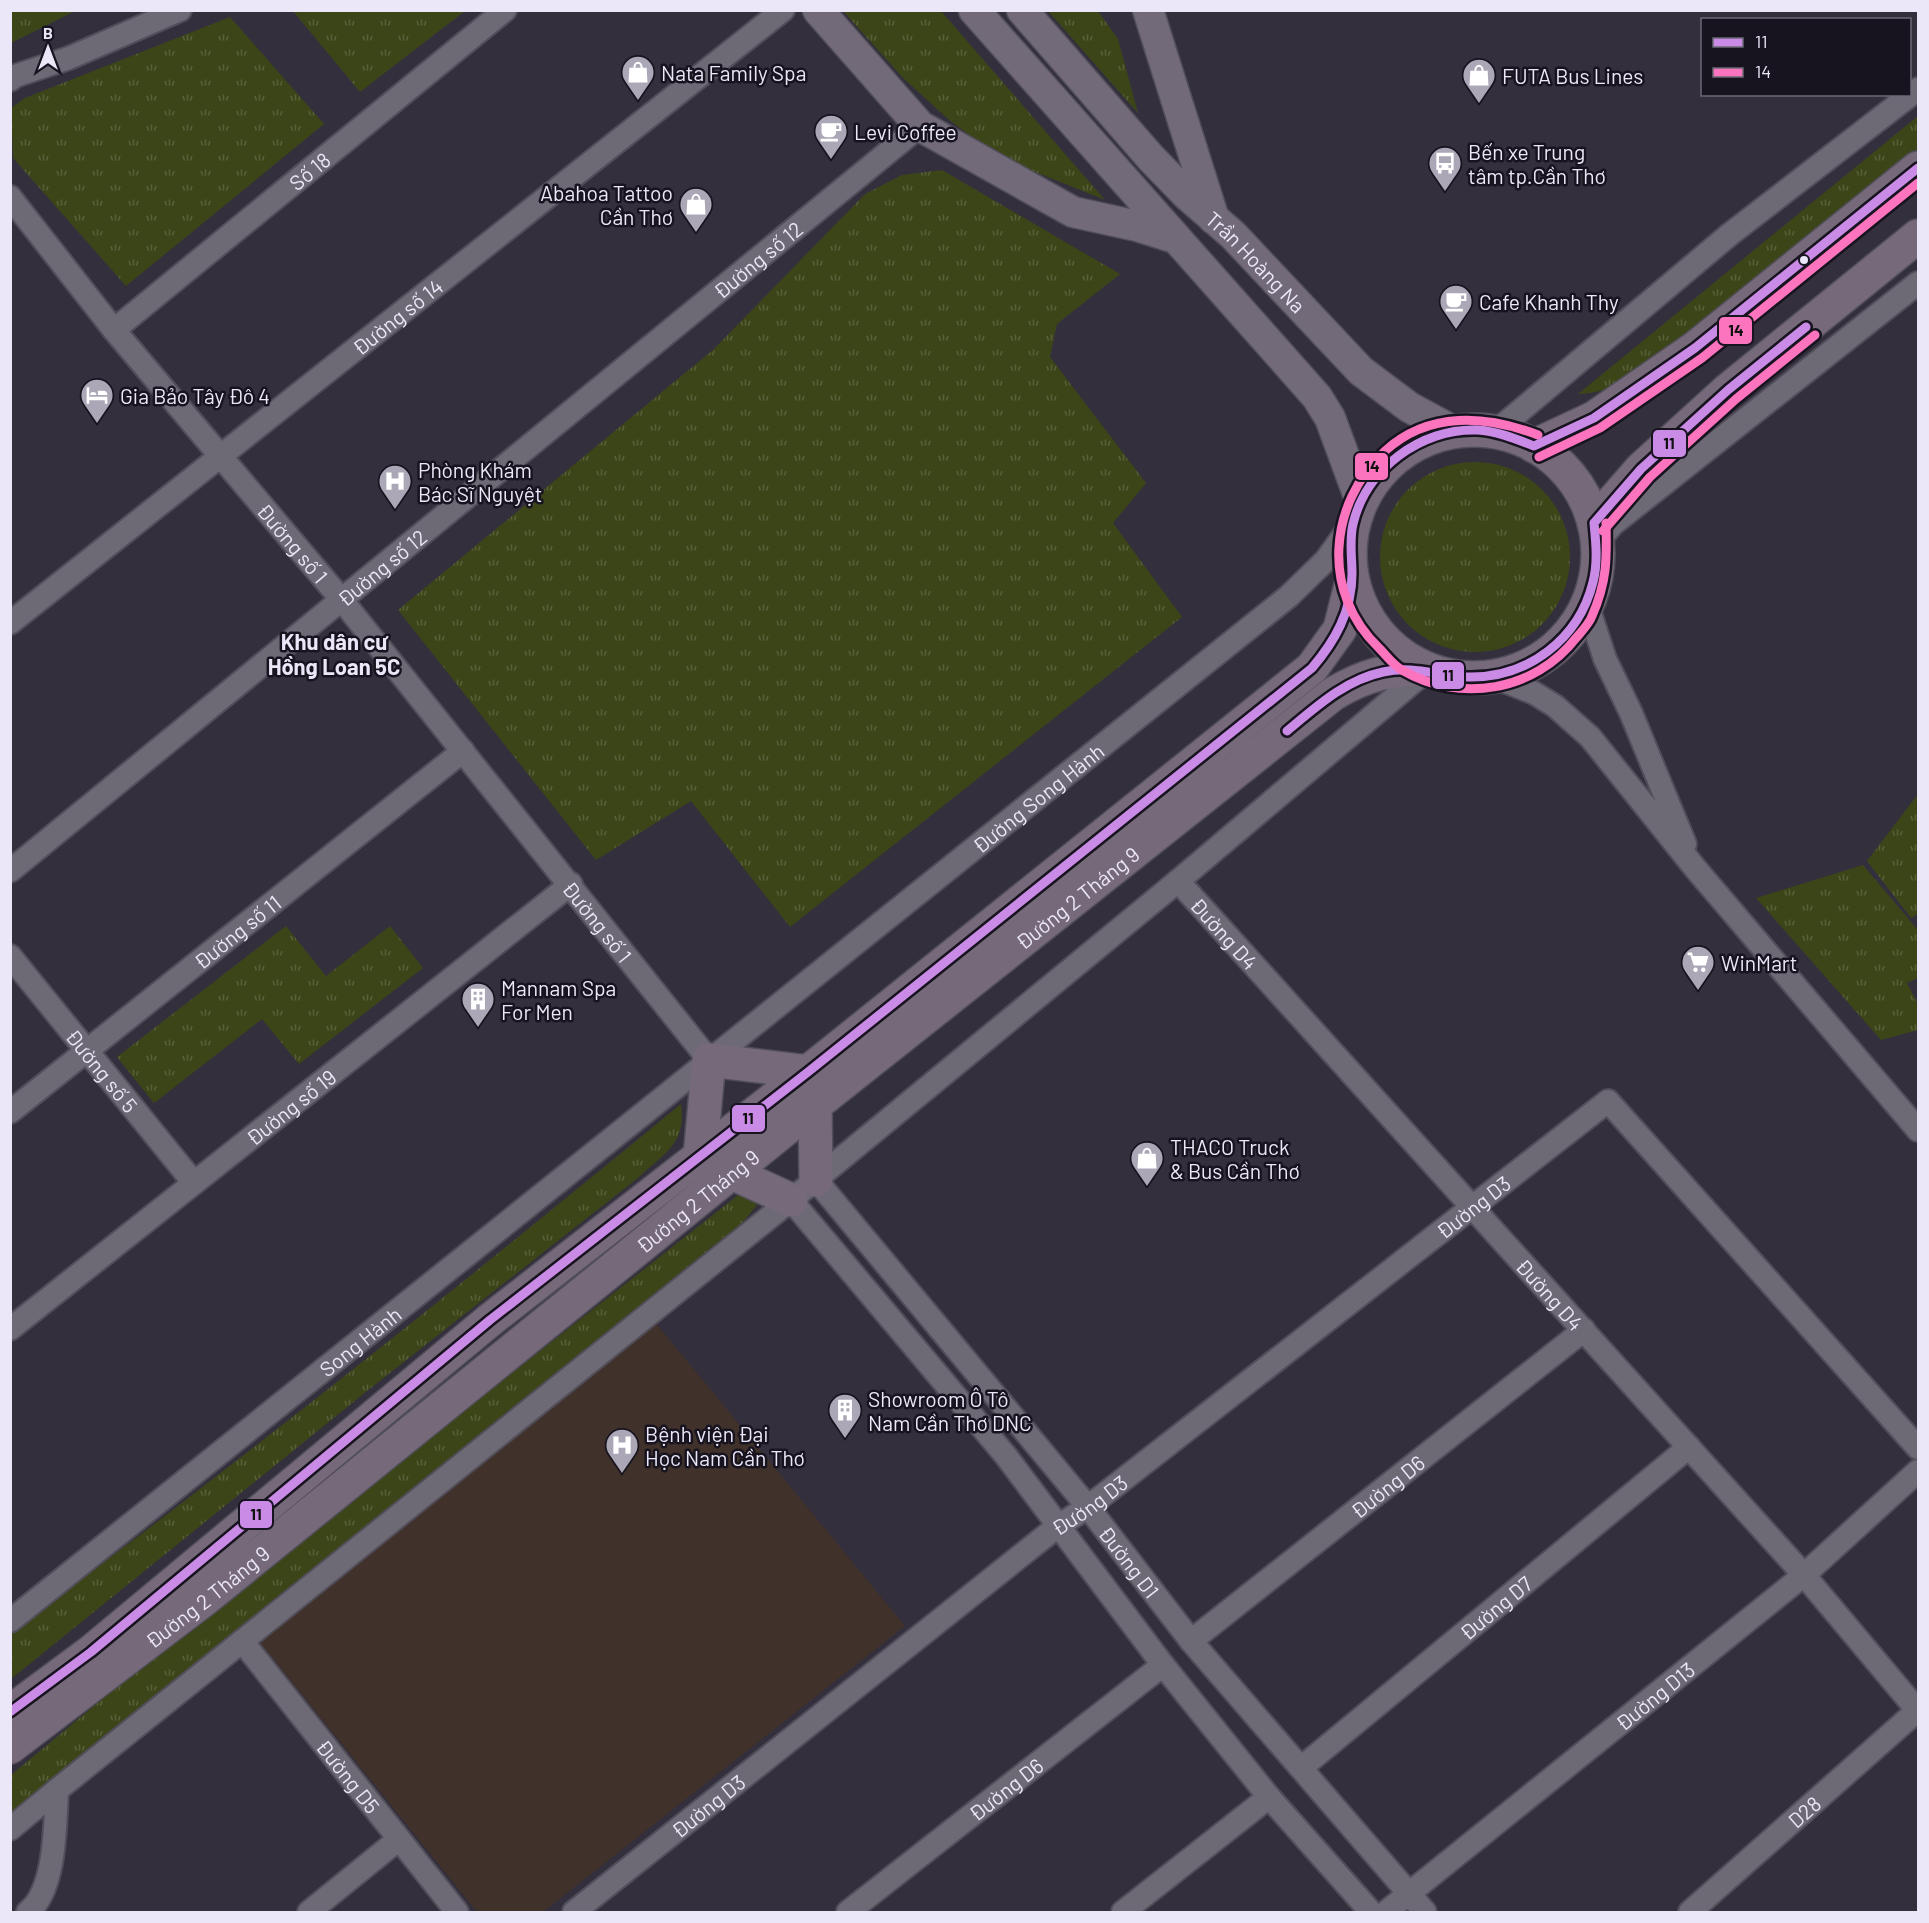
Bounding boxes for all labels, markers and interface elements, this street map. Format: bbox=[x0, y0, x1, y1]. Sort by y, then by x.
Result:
north arrow bbox=[18, 18, 78, 78]
legend bbox=[1701, 18, 1911, 96]
text: B bbox=[43, 23, 53, 42]
text: 11 bbox=[1755, 30, 1768, 52]
shop icon: Nata Family Spa bbox=[620, 54, 656, 101]
shop icon: FUTA Bus Lines bbox=[1461, 57, 1497, 104]
place label: Nata Family Spa bbox=[661, 60, 806, 85]
text: 14 bbox=[1755, 60, 1771, 82]
place label: FUTA Bus Lines bbox=[1502, 63, 1643, 88]
cafe icon: Levi Coffee bbox=[813, 113, 849, 160]
place label: Levi Coffee bbox=[854, 119, 957, 144]
place label: Bến xe Trung tâm tp.Cần Thơ bbox=[1468, 139, 1606, 188]
bus stop icon: Bến xe Trung tâm tp.Cần Thơ bbox=[1427, 145, 1463, 192]
street label: Số 18 bbox=[283, 146, 335, 195]
place label: Abahoa Tattoo Cần Thơ bbox=[540, 180, 673, 229]
shop icon: Abahoa Tattoo Cần Thơ bbox=[678, 186, 714, 233]
street label: Trần Hoàng Na bbox=[1201, 205, 1311, 317]
street label: Đường số 12 bbox=[708, 215, 807, 303]
unlabelled marker bbox=[1798, 254, 1810, 266]
street label: Đường số 14 bbox=[347, 273, 447, 359]
cafe icon: Cafe Khanh Thy bbox=[1438, 283, 1474, 330]
place label: Cafe Khanh Thy bbox=[1479, 289, 1619, 314]
line badge: 14 bbox=[1718, 316, 1753, 345]
text: 14 bbox=[1728, 320, 1744, 339]
hotel icon: Gia Bảo Tây Đô 4 bbox=[79, 377, 115, 424]
place label: Gia Bảo Tây Đô 4 bbox=[120, 383, 270, 408]
line badge: 11 bbox=[1652, 429, 1687, 458]
text: 11 bbox=[1663, 433, 1675, 452]
line badge: 14 bbox=[1354, 452, 1389, 481]
text: 14 bbox=[1364, 456, 1380, 475]
place label: Phòng Khám Bác Sĩ Nguyệt bbox=[418, 457, 542, 506]
hospital icon: Phòng Khám Bác Sĩ Nguyệt bbox=[377, 463, 413, 510]
street label: Đường số 1 bbox=[253, 498, 334, 587]
street label: Đường số 12 bbox=[332, 523, 431, 611]
district label: Khu dân cư Hồng Loan 5C bbox=[268, 628, 400, 679]
line badge: 11 bbox=[1431, 661, 1465, 690]
text: 11 bbox=[1442, 665, 1454, 684]
street label: Đường Song Hành bbox=[967, 737, 1108, 858]
street label: Đường 2 Tháng 9 bbox=[1010, 841, 1144, 954]
street label: Đường số 1 bbox=[558, 876, 638, 967]
street label: Đường số 11 bbox=[188, 889, 285, 973]
street label: Đường D4 bbox=[1186, 892, 1264, 974]
supermarket icon: WinMart bbox=[1680, 944, 1716, 991]
place label: WinMart bbox=[1721, 950, 1797, 975]
place label: Mannam Spa For Men bbox=[501, 975, 616, 1024]
building icon: Mannam Spa For Men bbox=[460, 981, 496, 1028]
street label: Đường số 5 bbox=[61, 1024, 144, 1117]
street label: Đường số 19 bbox=[241, 1063, 340, 1150]
line badge: 11 bbox=[731, 1104, 766, 1133]
text: 11 bbox=[742, 1108, 754, 1127]
place label: THACO Truck & Bus Cần Thơ bbox=[1170, 1134, 1300, 1183]
shop icon: THACO Truck & Bus Cần Thơ bbox=[1129, 1140, 1165, 1187]
street label: Đường 2 Tháng 9 bbox=[631, 1143, 763, 1258]
street label: Đường D3 bbox=[1431, 1170, 1515, 1243]
street label: Đường D4 bbox=[1512, 1253, 1589, 1335]
street label: Song Hành bbox=[314, 1301, 405, 1381]
place label: Showroom Ô Tô Nam Cần Thơ DNC bbox=[868, 1386, 1032, 1435]
building icon: Showroom Ô Tô Nam Cần Thơ DNC bbox=[827, 1392, 863, 1439]
place label: Bệnh viện Đại Học Nam Cần Thơ bbox=[645, 1421, 805, 1470]
hospital icon: Bệnh viện Đại Học Nam Cần Thơ bbox=[604, 1427, 640, 1474]
street label: Đường D6 bbox=[1345, 1449, 1429, 1523]
street label: Đường D3 bbox=[1046, 1469, 1132, 1540]
line badge: 11 bbox=[239, 1500, 273, 1529]
text: 11 bbox=[250, 1504, 262, 1523]
street label: Đường D1 bbox=[1094, 1521, 1165, 1602]
street label: Đường 2 Tháng 9 bbox=[140, 1540, 274, 1652]
street label: Đường D7 bbox=[1454, 1570, 1536, 1645]
street label: Đường D13 bbox=[1610, 1656, 1699, 1735]
street label: Đường D5 bbox=[312, 1734, 386, 1818]
street label: Đường D6 bbox=[963, 1752, 1047, 1825]
street label: Đường D3 bbox=[666, 1768, 750, 1842]
street label: D28 bbox=[1782, 1790, 1825, 1832]

